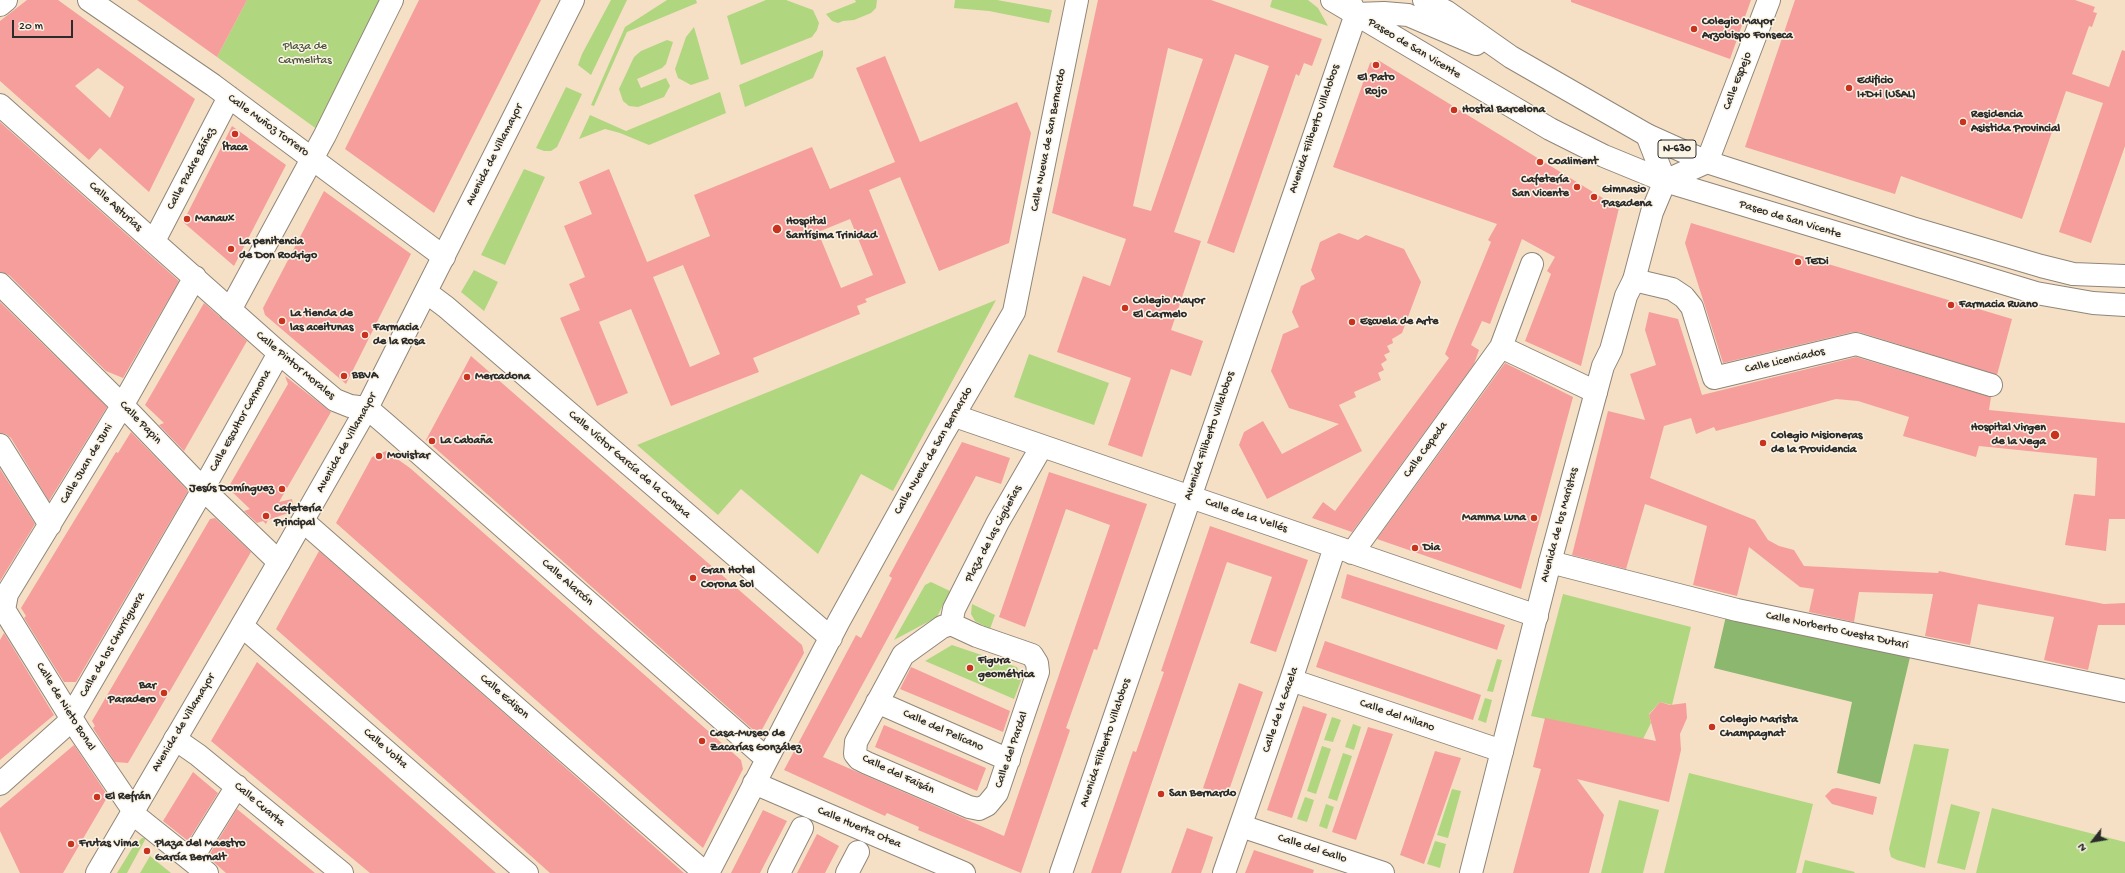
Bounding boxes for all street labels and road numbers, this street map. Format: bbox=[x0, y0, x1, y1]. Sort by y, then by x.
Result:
street label: Paseo de San Vicente bbox=[1365, 15, 1463, 83]
street label: Calle Espejo bbox=[1720, 50, 1756, 112]
street label: Avenida Filiberto Villalobos bbox=[1286, 63, 1344, 195]
street label: Calle Nueva de San Bernardo bbox=[1028, 67, 1070, 213]
street label: Calle Muñoz Torrero bbox=[224, 92, 312, 160]
street label: Avenida de Villamayor bbox=[463, 102, 527, 208]
street label: Calle Padre Báñez bbox=[164, 125, 220, 213]
road number: N-630 bbox=[1658, 140, 1696, 158]
street label: Calle Asturias bbox=[85, 179, 145, 235]
street label: Paseo de San Vicente bbox=[1737, 198, 1843, 242]
street label: Calle Pintor Morales bbox=[252, 329, 338, 403]
street label: Calle Licenciados bbox=[1744, 345, 1826, 377]
street label: Calle Escultor Carmona bbox=[207, 367, 275, 475]
street label: Avenida Filiberto Villalobos bbox=[1181, 370, 1239, 502]
street label: Calle Nueva de San Bernardo bbox=[891, 385, 977, 517]
street label: Avenida de Villamayor bbox=[313, 390, 381, 496]
street label: Calle Papin bbox=[116, 398, 164, 448]
street label: Calle Víctor García de la Concha bbox=[565, 408, 693, 522]
street label: Calle Cepeda bbox=[1401, 419, 1451, 481]
street label: Calle Juan de Juni bbox=[57, 421, 117, 507]
street label: Avenida de los Maristas bbox=[1538, 466, 1582, 584]
street label: Plaza de las Cigüeñas bbox=[962, 483, 1026, 585]
street label: Calle de La Vellés bbox=[1203, 495, 1289, 537]
street label: Calle Alarcón bbox=[538, 557, 596, 609]
street label: Calle de los Churriguera bbox=[77, 590, 149, 700]
street label: Calle Norberto Cuesta Dutari bbox=[1764, 609, 1910, 653]
street label: Calle de Nieto Bonal bbox=[32, 660, 98, 754]
street label: Calle de la Gacela bbox=[1260, 665, 1302, 755]
street label: Avenida de Villamayor bbox=[149, 671, 219, 775]
street label: Calle Edison bbox=[476, 672, 532, 722]
street label: Avenida Filiberto Villalobos bbox=[1077, 677, 1135, 809]
street label: Calle del Milano bbox=[1358, 696, 1436, 736]
street label: Calle del Pelícano bbox=[900, 707, 986, 755]
street label: Calle del Pardal bbox=[992, 710, 1032, 790]
street label: Calle Volta bbox=[360, 726, 410, 772]
street label: Calle del Faisán bbox=[859, 752, 937, 798]
street label: Calle Cuarta bbox=[231, 780, 287, 830]
street label: Calle Huerta Otea bbox=[815, 804, 903, 852]
street label: Calle del Gallo bbox=[1276, 831, 1348, 867]

